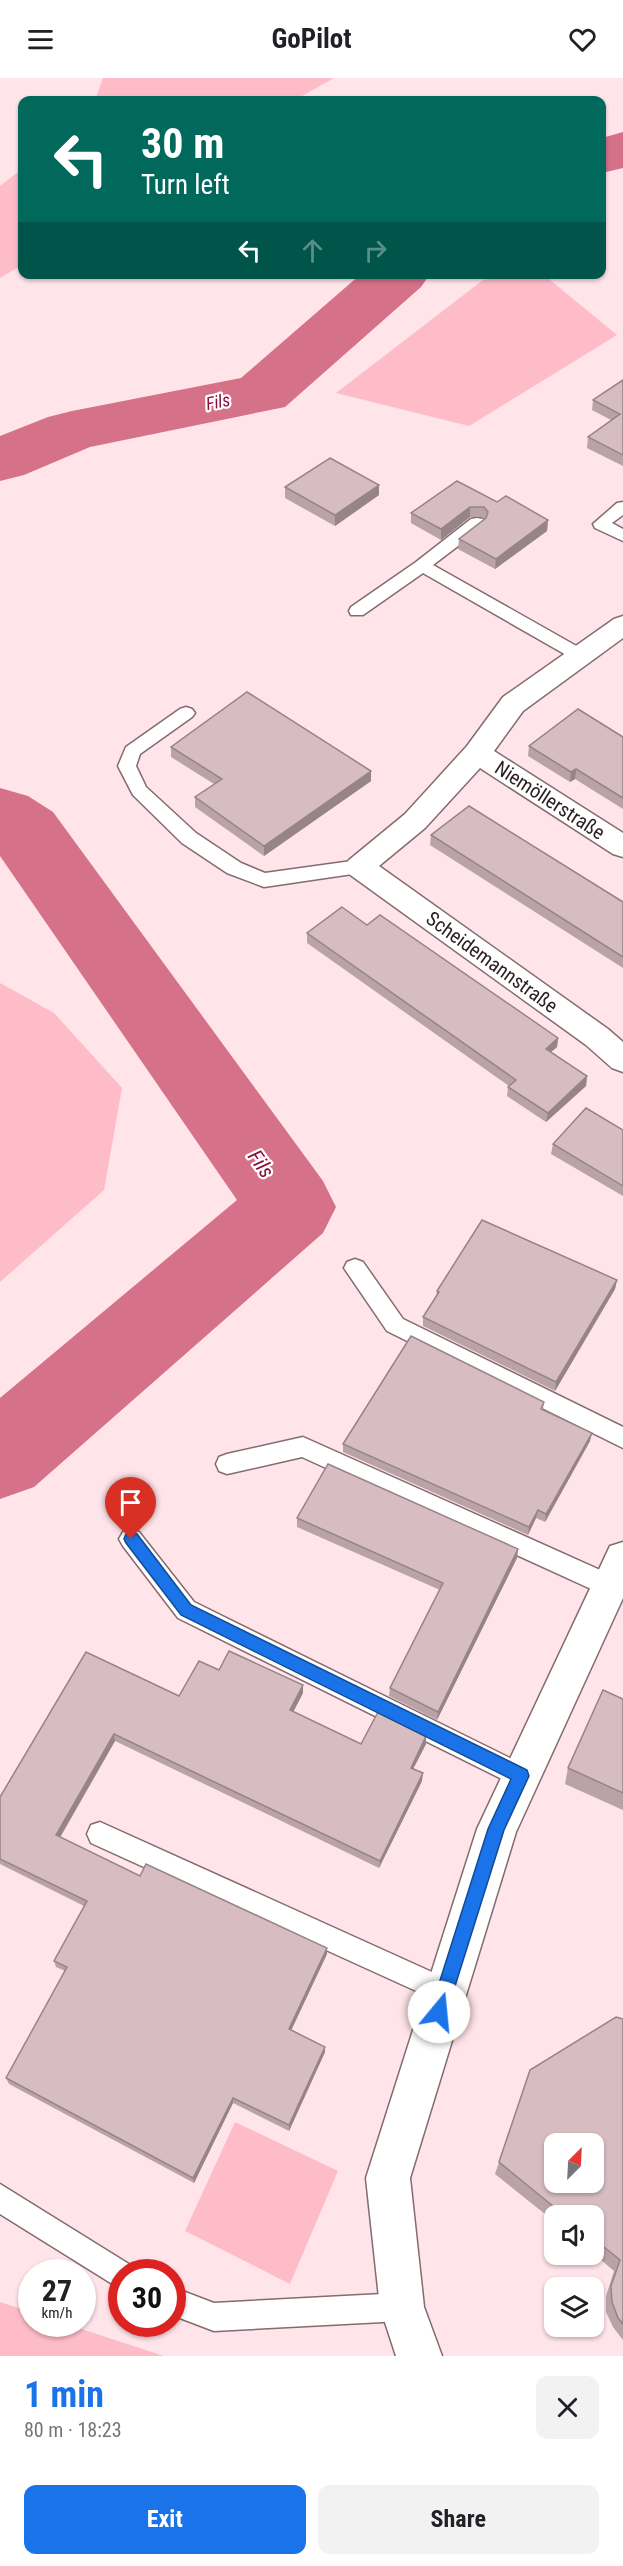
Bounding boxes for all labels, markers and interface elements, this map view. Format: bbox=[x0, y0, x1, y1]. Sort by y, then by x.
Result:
icon: menu bbox=[24, 23, 57, 56]
text: GoPilot bbox=[272, 23, 351, 55]
icon: heart bbox=[566, 23, 599, 56]
text: 30 m bbox=[141, 119, 224, 168]
icon: left bbox=[42, 120, 120, 198]
text: Turn left bbox=[141, 169, 230, 201]
icon: left bbox=[233, 234, 266, 267]
icon: ahead bbox=[296, 234, 329, 267]
icon: right bbox=[359, 234, 392, 267]
water label: Fils bbox=[204, 389, 232, 414]
street label: Niemöllerstraße bbox=[491, 756, 609, 844]
street label: Scheidemannstraße bbox=[422, 906, 562, 1018]
water label: Fils bbox=[243, 1145, 279, 1183]
pin bbox=[105, 1477, 156, 1539]
icon: arrive bbox=[114, 1486, 147, 1519]
position arrow bbox=[407, 1980, 471, 2044]
north arrow bbox=[544, 2133, 604, 2193]
map controls bbox=[544, 2133, 604, 2337]
button: sound bbox=[544, 2205, 604, 2265]
speed limit sign: 30 bbox=[108, 2259, 186, 2337]
text: 27 bbox=[42, 2273, 72, 2308]
button: layers bbox=[544, 2277, 604, 2337]
text: km/h bbox=[42, 2304, 72, 2322]
text: 1 min bbox=[24, 2374, 104, 2416]
button: close bbox=[536, 2376, 599, 2439]
text: 80 m · 18:23 bbox=[24, 2418, 122, 2442]
button: Exit bbox=[24, 2485, 306, 2554]
button: Share bbox=[318, 2485, 599, 2554]

